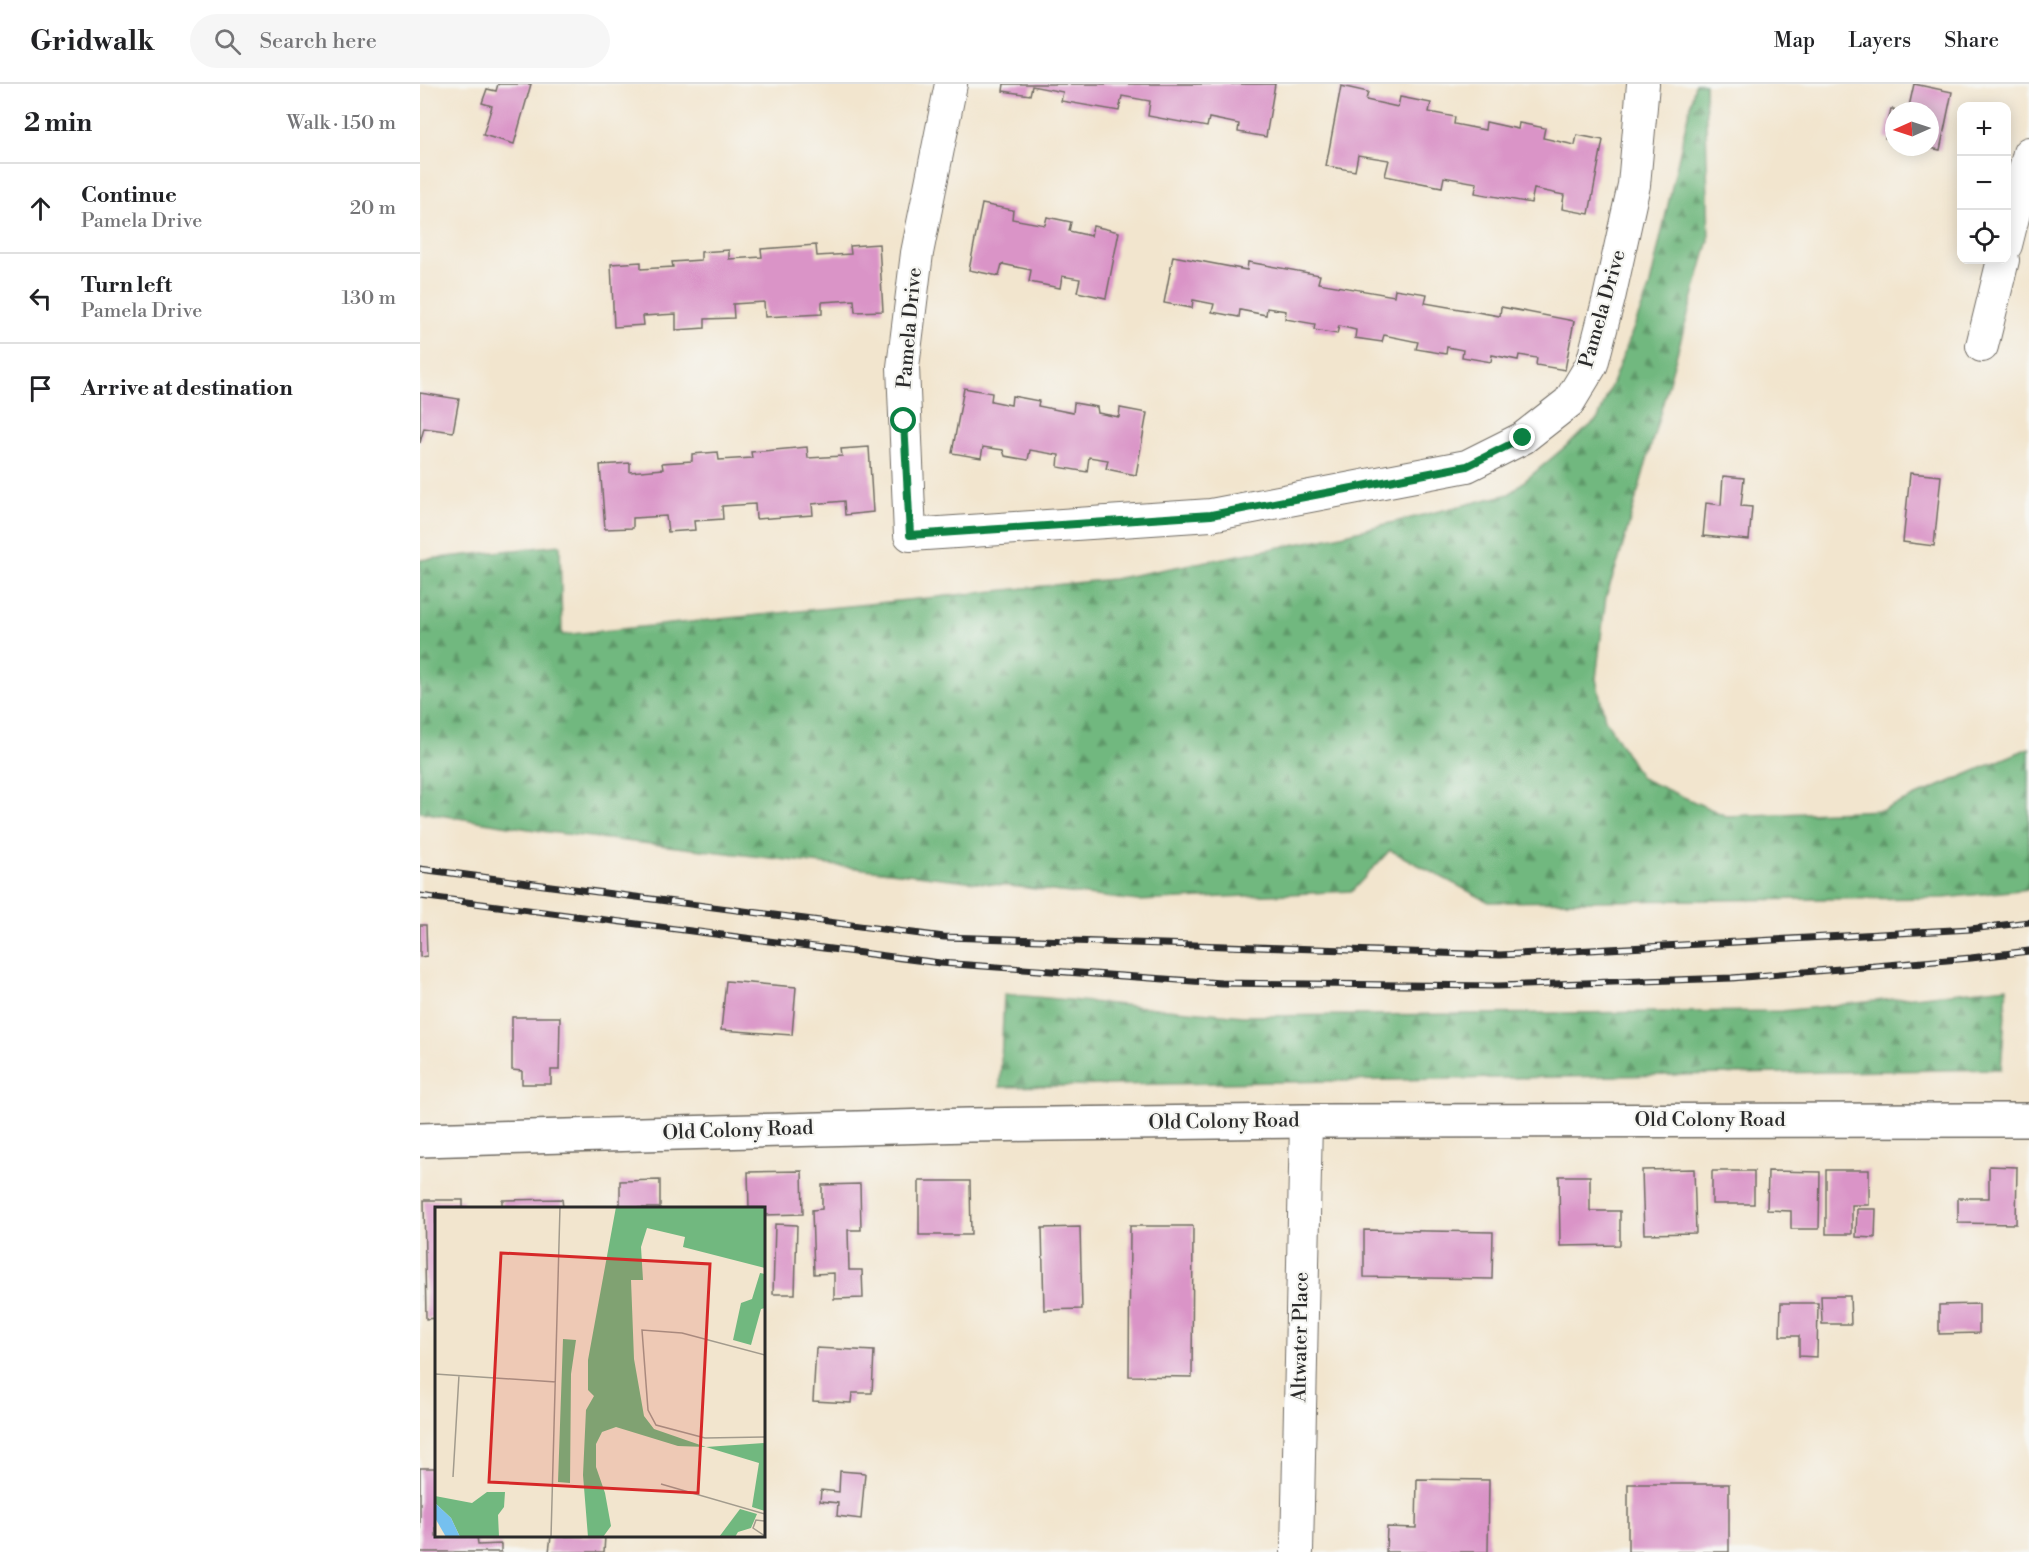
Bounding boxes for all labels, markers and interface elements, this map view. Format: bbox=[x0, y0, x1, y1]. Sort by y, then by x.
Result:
search box bbox=[190, 14, 610, 68]
text: Gridwalk bbox=[30, 24, 154, 59]
icon: search bbox=[211, 25, 244, 58]
text: Search here bbox=[259, 28, 377, 55]
text: Map bbox=[1774, 28, 1815, 54]
text: Layers bbox=[1848, 28, 1911, 54]
text: Share bbox=[1944, 28, 1999, 54]
north arrow bbox=[1885, 102, 1939, 156]
map controls bbox=[1957, 102, 2011, 264]
button: + bbox=[1957, 102, 2011, 156]
text: 2 min bbox=[24, 107, 92, 139]
text: Walk · 150 m bbox=[287, 111, 396, 136]
button: − bbox=[1957, 156, 2011, 210]
text: Continue bbox=[81, 182, 177, 209]
icon: ahead bbox=[24, 192, 57, 225]
text: 20 m bbox=[350, 196, 396, 221]
text: Pamela Drive bbox=[81, 209, 202, 234]
button: locate bbox=[1957, 210, 2011, 264]
street label: Pamela Drive bbox=[1574, 247, 1632, 371]
street label: Pamela Drive bbox=[892, 266, 928, 390]
text: Turn left bbox=[81, 272, 172, 299]
icon: left bbox=[24, 282, 57, 315]
text: 130 m bbox=[341, 286, 396, 311]
text: Pamela Drive bbox=[81, 299, 202, 324]
icon: arrive bbox=[24, 372, 57, 405]
text: Arrive at destination bbox=[81, 375, 293, 402]
route start bbox=[890, 407, 916, 433]
route end bbox=[1509, 424, 1535, 450]
street label: Old Colony Road bbox=[1148, 1108, 1300, 1136]
street label: Old Colony Road bbox=[1634, 1108, 1786, 1133]
street label: Old Colony Road bbox=[662, 1116, 815, 1146]
inset map bbox=[435, 1207, 765, 1537]
street label: Altwater Place bbox=[1287, 1272, 1315, 1403]

